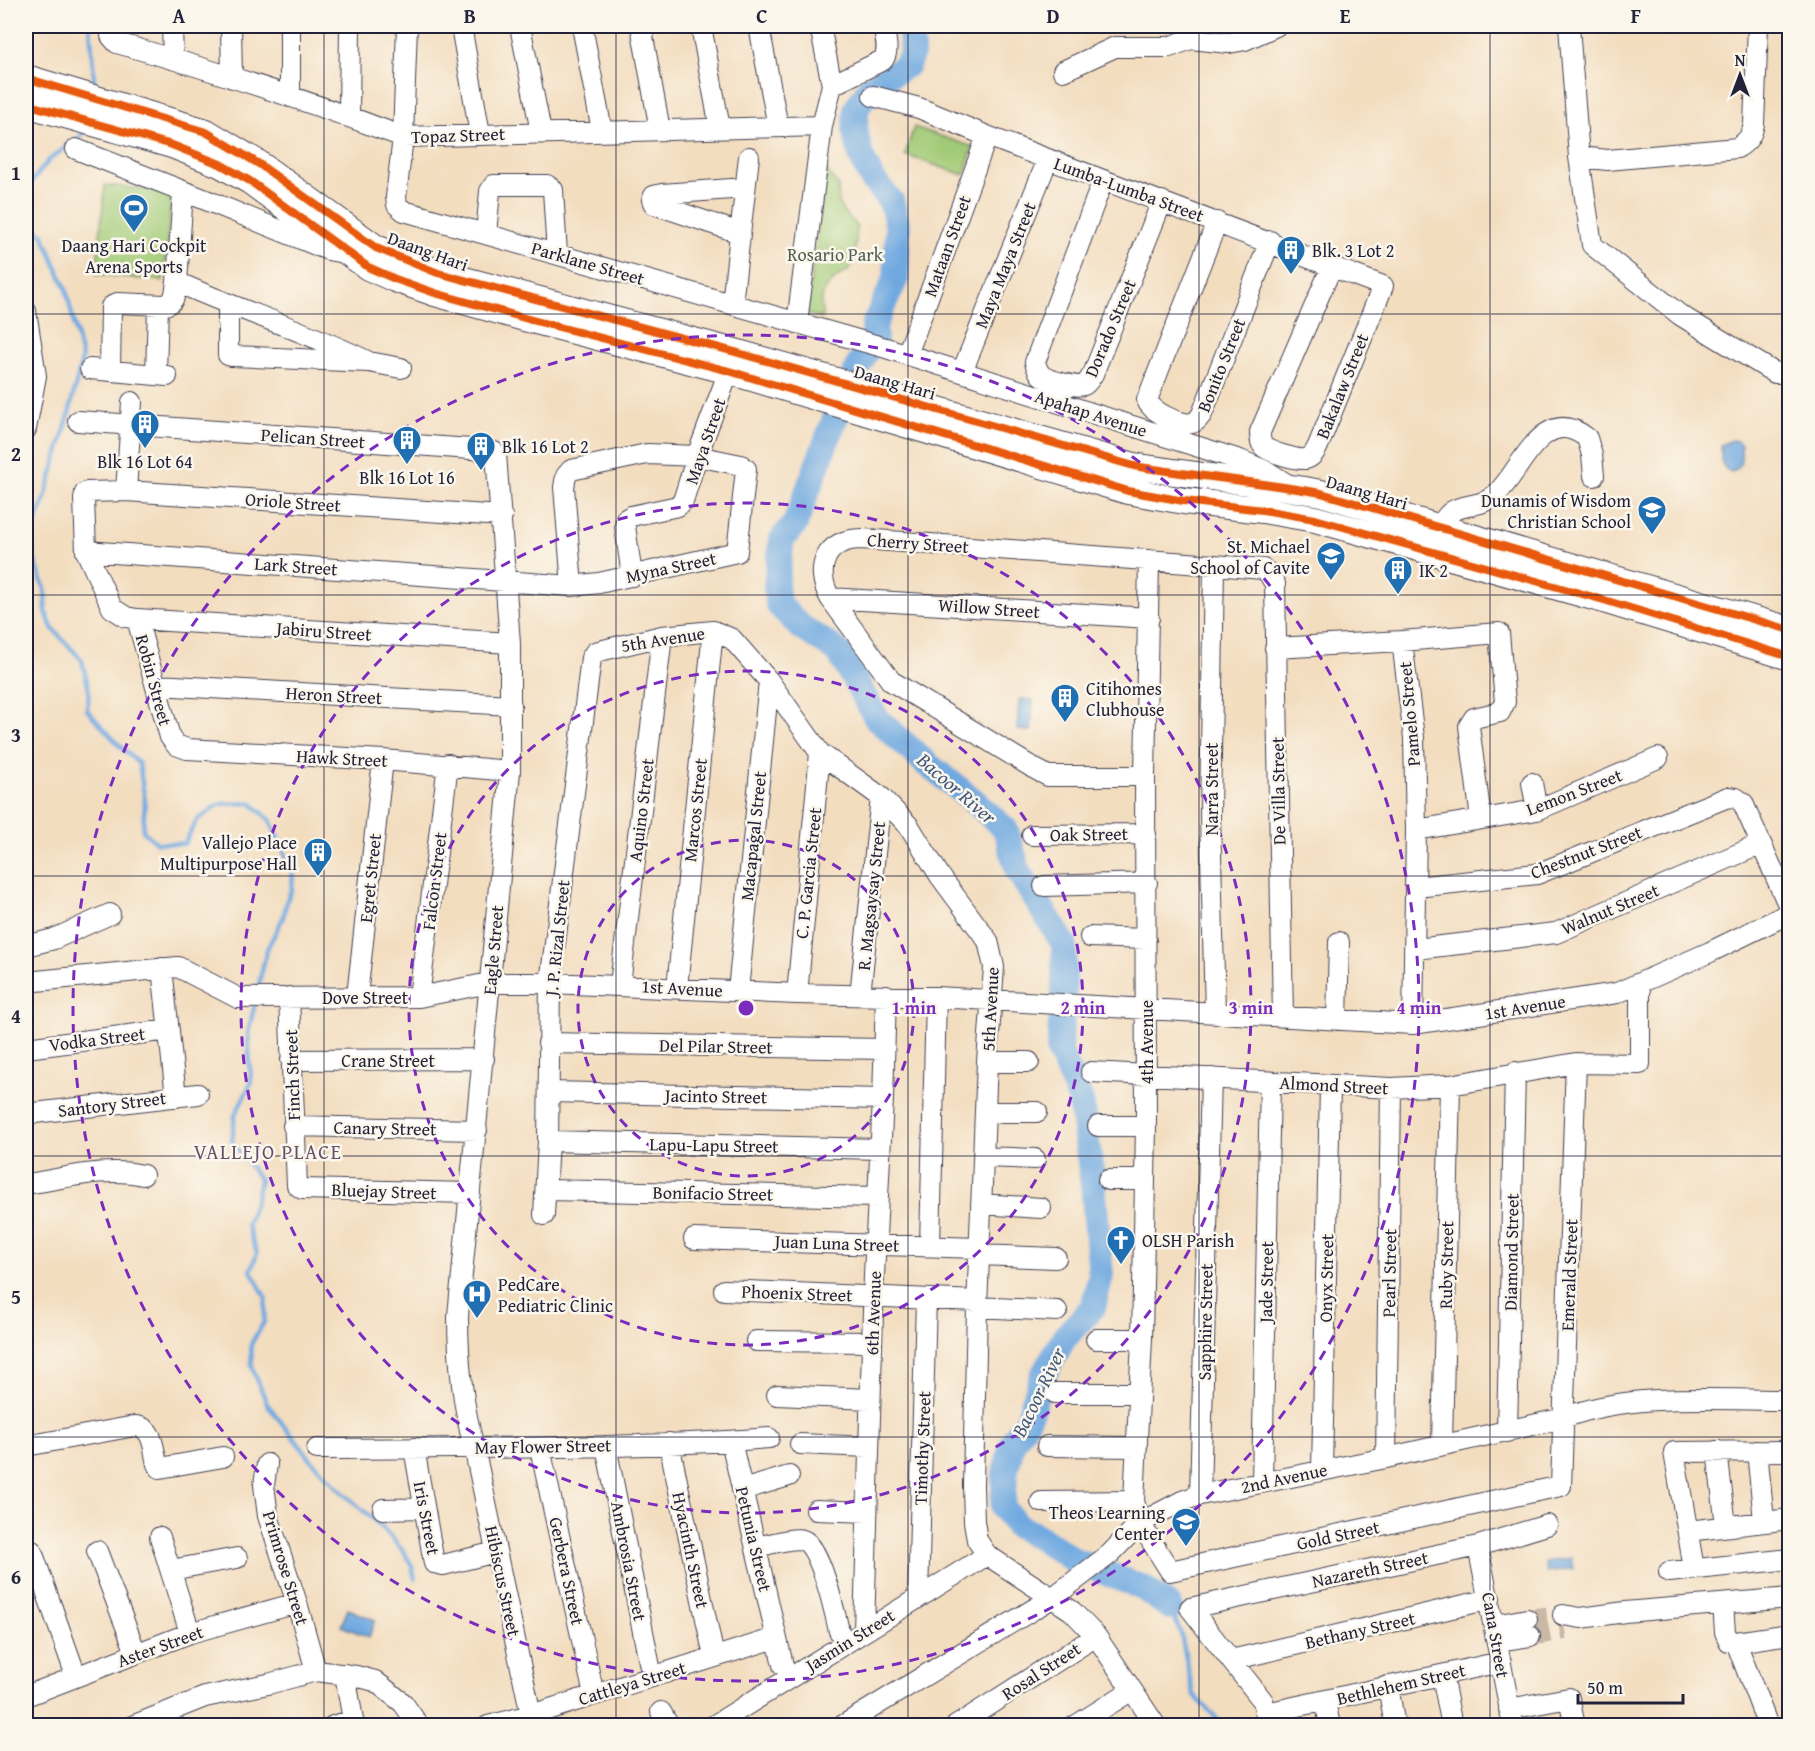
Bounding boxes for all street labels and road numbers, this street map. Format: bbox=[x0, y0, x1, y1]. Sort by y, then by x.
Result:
street label: Topaz Street bbox=[410, 120, 506, 150]
street label: Lumba-Lumba Street bbox=[1050, 149, 1208, 229]
street label: Mataan Street bbox=[916, 191, 978, 301]
street label: Maya Maya Street bbox=[967, 197, 1043, 332]
street label: Daang Hari bbox=[384, 224, 472, 278]
street label: Parklane Street bbox=[528, 234, 648, 292]
street label: Dorado Street bbox=[1077, 274, 1143, 381]
street label: Bonito Street bbox=[1190, 313, 1252, 416]
street label: Bakalaw Street bbox=[1309, 328, 1376, 443]
street label: Daang Hari bbox=[851, 357, 939, 407]
street label: Apahap Avenue bbox=[1031, 382, 1151, 444]
street label: Maya Street bbox=[678, 393, 733, 488]
street label: Pelican Street bbox=[260, 421, 367, 455]
street label: Daang Hari bbox=[1323, 467, 1411, 517]
street label: Oriole Street bbox=[244, 485, 342, 519]
street label: Cherry Street bbox=[866, 526, 970, 560]
street label: Myna Street bbox=[623, 544, 719, 590]
street label: Lark Street bbox=[253, 550, 339, 582]
street label: Willow Street bbox=[937, 591, 1041, 625]
street label: Jabiru Street bbox=[274, 614, 373, 648]
street label: 5th Avenue bbox=[619, 619, 707, 659]
street label: Robin Street bbox=[129, 631, 179, 729]
street label: Pamelo Street bbox=[1391, 660, 1427, 768]
street label: Heron Street bbox=[285, 679, 383, 711]
street label: De Villa Street bbox=[1264, 736, 1292, 845]
street label: Hawk Street bbox=[296, 742, 389, 774]
street label: Narra Street bbox=[1198, 742, 1225, 835]
street label: Aquino Street bbox=[621, 756, 661, 863]
street label: Marcos Street bbox=[676, 756, 714, 863]
street label: Lemon Street bbox=[1522, 761, 1626, 823]
street label: Macapagal Street bbox=[733, 769, 773, 902]
street label: C. P. Garcia Street bbox=[788, 805, 828, 940]
street label: Chestnut Street bbox=[1526, 818, 1646, 886]
street label: R. Magsaysay Street bbox=[850, 820, 892, 972]
street label: Oak Street bbox=[1050, 820, 1129, 848]
street label: Falcon Street bbox=[415, 830, 453, 931]
street label: Egret Street bbox=[352, 831, 388, 924]
street label: Walnut Street bbox=[1557, 876, 1664, 942]
street label: J. P. Rizal Street bbox=[537, 878, 577, 999]
street label: Eagle Street bbox=[476, 904, 510, 996]
street label: 5th Avenue bbox=[974, 966, 1006, 1052]
street label: 1st Avenue bbox=[641, 972, 723, 1004]
street label: Dove Street bbox=[322, 984, 409, 1011]
street label: 1st Avenue bbox=[1483, 987, 1567, 1027]
street label: 4th Avenue bbox=[1133, 1000, 1160, 1084]
street label: Vodka Street bbox=[47, 1020, 147, 1058]
street label: Finch Street bbox=[277, 1028, 307, 1121]
street label: Del Pilar Street bbox=[659, 1032, 774, 1061]
street label: Crane Street bbox=[341, 1047, 435, 1074]
street label: Almond Street bbox=[1279, 1069, 1390, 1101]
street label: Jacinto Street bbox=[663, 1082, 768, 1110]
street label: Santory Street bbox=[56, 1084, 168, 1124]
street label: Canary Street bbox=[333, 1114, 437, 1142]
street label: Lapu-Lapu Street bbox=[649, 1130, 779, 1160]
street label: Bluejay Street bbox=[331, 1176, 438, 1206]
street label: Bonifacio Street bbox=[652, 1178, 774, 1208]
street label: Diamond Street bbox=[1496, 1192, 1526, 1311]
street label: Emerald Street bbox=[1554, 1218, 1584, 1332]
street label: Ruby Street bbox=[1432, 1220, 1460, 1309]
street label: Juan Luna Street bbox=[772, 1227, 900, 1259]
street label: Pearl Street bbox=[1375, 1228, 1403, 1318]
street label: Onyx Street bbox=[1312, 1233, 1340, 1323]
street label: Jade Street bbox=[1252, 1240, 1280, 1325]
street label: Sapphire Street bbox=[1190, 1263, 1220, 1381]
street label: 6th Avenue bbox=[858, 1270, 888, 1356]
street label: Phoenix Street bbox=[741, 1278, 854, 1308]
street label: Timothy Street bbox=[907, 1390, 938, 1505]
street label: May Flower Street bbox=[474, 1431, 612, 1461]
street label: 2nd Avenue bbox=[1238, 1456, 1330, 1500]
street label: Iris Street bbox=[407, 1479, 447, 1558]
street label: Petunia Street bbox=[729, 1484, 779, 1595]
street label: Hyacinth Street bbox=[666, 1489, 717, 1611]
street label: Ambrosia Street bbox=[604, 1499, 654, 1624]
street label: Primrose Street bbox=[256, 1507, 316, 1629]
street label: Gold Street bbox=[1294, 1513, 1382, 1557]
street label: Gerbera Street bbox=[542, 1515, 592, 1628]
street label: Hibiscus Street bbox=[478, 1523, 528, 1640]
street label: Nazareth Street bbox=[1309, 1543, 1431, 1594]
street label: Cana Street bbox=[1475, 1590, 1517, 1681]
street label: Jasmin Street bbox=[798, 1602, 900, 1679]
street label: Bethany Street bbox=[1302, 1604, 1418, 1656]
street label: Aster Street bbox=[113, 1618, 207, 1674]
street label: Rosal Street bbox=[996, 1635, 1087, 1707]
street label: Cattleya Street bbox=[575, 1654, 690, 1712]
street label: Bethlehem Street bbox=[1334, 1656, 1469, 1712]

